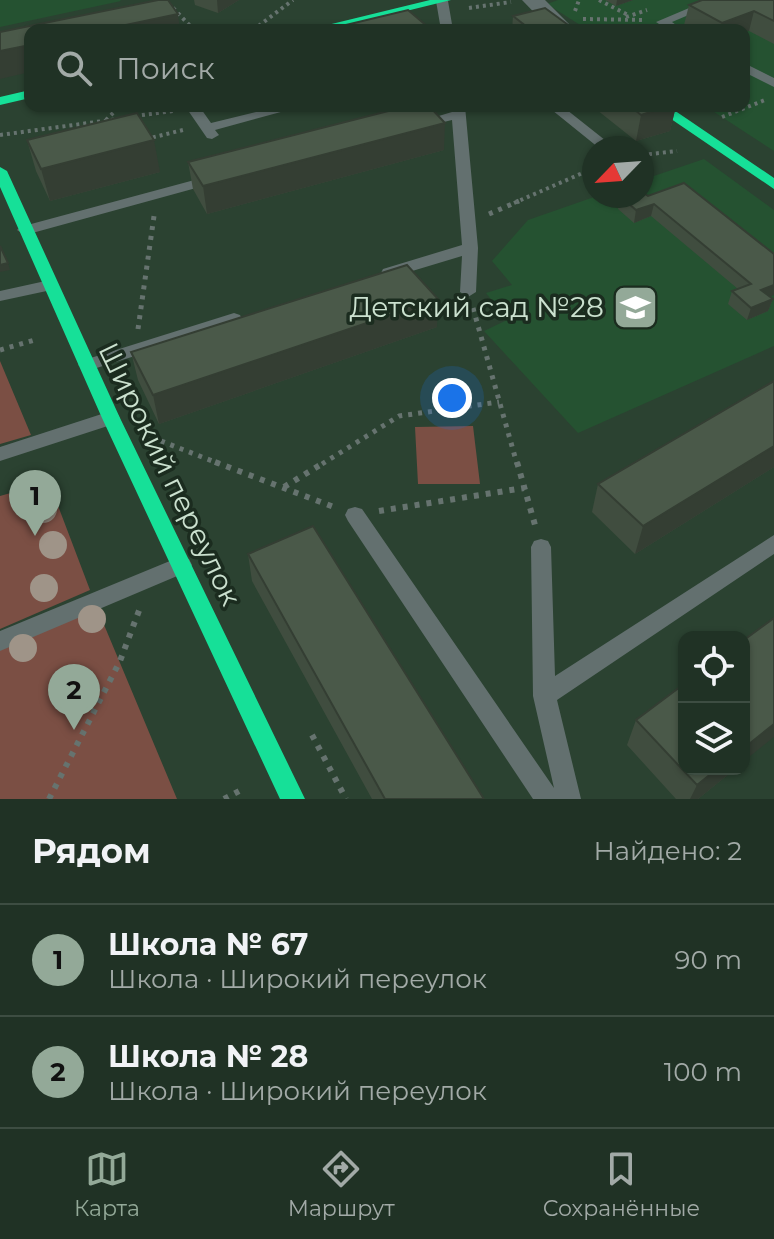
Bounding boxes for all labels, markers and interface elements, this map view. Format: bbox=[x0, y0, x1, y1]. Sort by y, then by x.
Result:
search box bbox=[24, 24, 750, 112]
icon: search bbox=[52, 46, 96, 90]
text: Поиск bbox=[116, 50, 215, 87]
north arrow bbox=[582, 136, 654, 208]
school or university icon: Детский сад №28 bbox=[611, 283, 659, 331]
place label: Детский сад №28 bbox=[349, 290, 604, 324]
street label: Широкий переулок bbox=[92, 337, 248, 611]
your location bbox=[432, 378, 472, 418]
pin: 1 bbox=[9, 470, 61, 536]
map controls bbox=[678, 631, 750, 775]
button: locate bbox=[678, 631, 750, 703]
pin: 2 bbox=[48, 664, 100, 730]
button: layers bbox=[678, 703, 750, 775]
text: Рядом bbox=[32, 830, 151, 872]
text: Найдено: 2 bbox=[593, 835, 742, 867]
text: Школа № 67 bbox=[108, 926, 308, 963]
text: 1 bbox=[53, 944, 63, 976]
text: 90 m bbox=[675, 944, 742, 976]
text: Школа · Широкий переулок bbox=[108, 963, 487, 995]
text: Школа № 28 bbox=[108, 1038, 308, 1075]
text: 2 bbox=[50, 1056, 66, 1088]
text: 100 m bbox=[664, 1056, 742, 1088]
text: Школа · Широкий переулок bbox=[108, 1075, 487, 1107]
tab: Карта bbox=[74, 1147, 140, 1222]
tab: Маршрут bbox=[288, 1147, 395, 1222]
tab: Сохранённые bbox=[543, 1147, 700, 1222]

